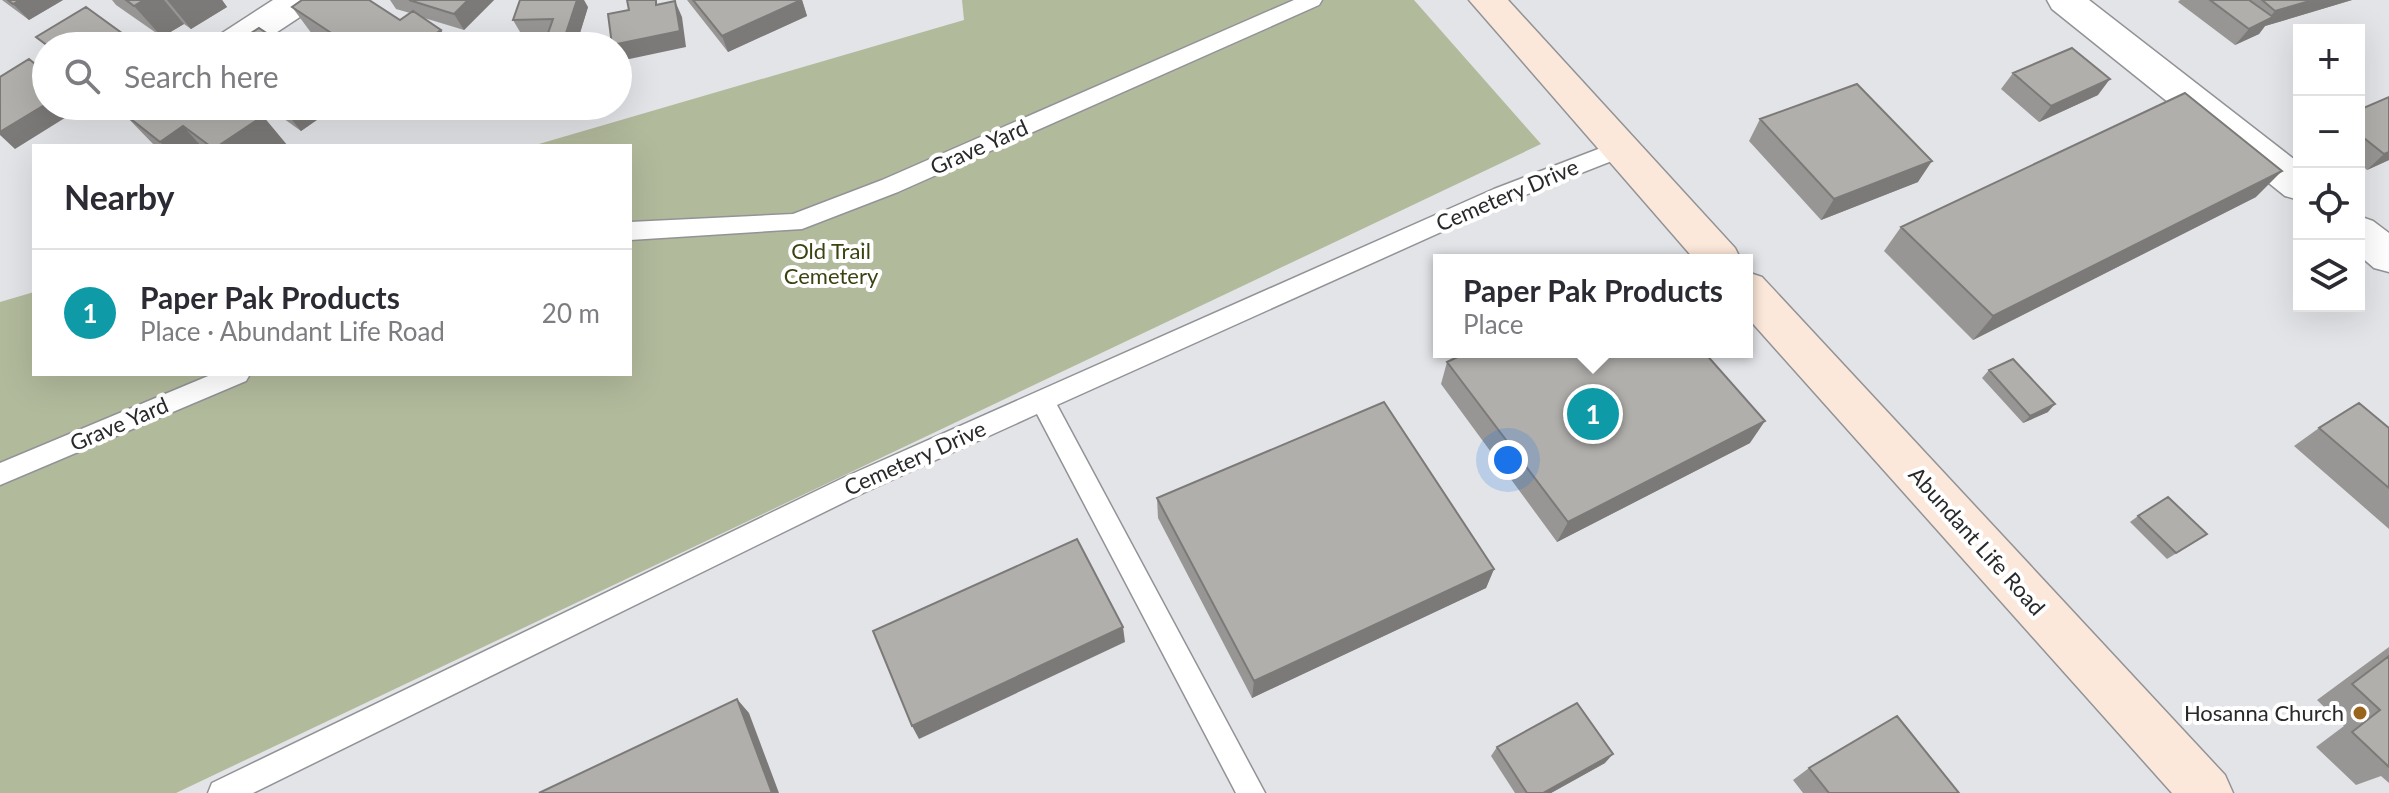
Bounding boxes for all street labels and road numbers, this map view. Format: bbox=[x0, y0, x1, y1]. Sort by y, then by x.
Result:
street label: Grave Yard bbox=[926, 113, 1032, 180]
street label: Cemetery Drive bbox=[1432, 152, 1582, 237]
street label: Grave Yard bbox=[66, 391, 172, 456]
street label: Cemetery Drive bbox=[840, 414, 990, 501]
street label: Abundant Life Road bbox=[1904, 461, 2051, 621]

